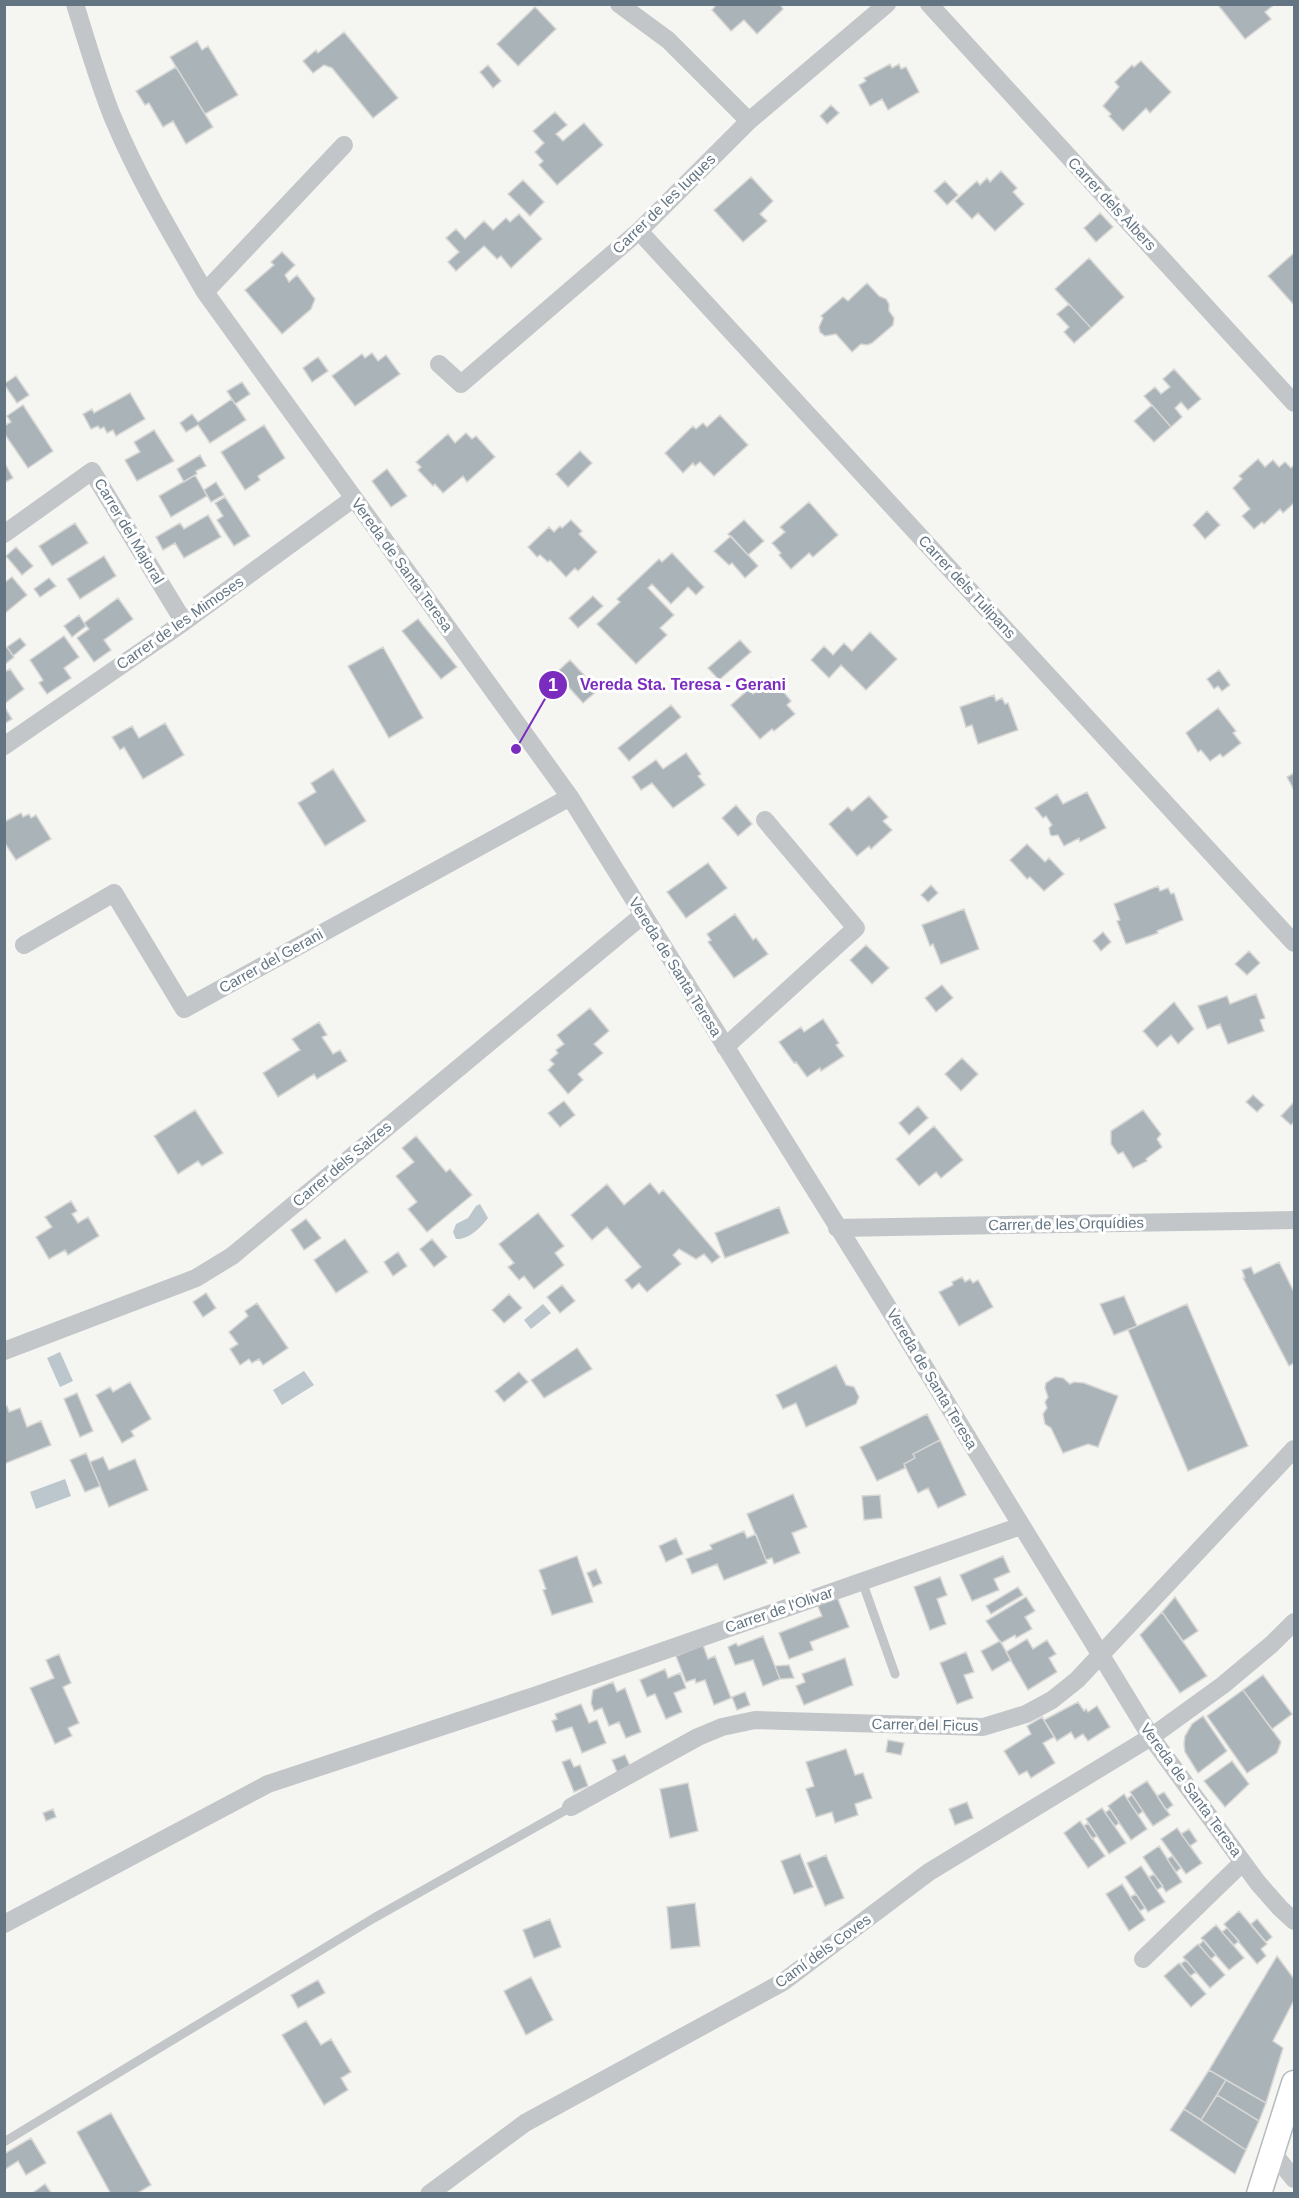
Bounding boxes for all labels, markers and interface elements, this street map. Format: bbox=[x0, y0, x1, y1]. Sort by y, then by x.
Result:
street label: Carrer de les Iuques bbox=[609, 150, 718, 257]
street label: Carrer dels Àlbers bbox=[1065, 154, 1160, 254]
street label: Carrer del Majoral bbox=[91, 475, 168, 587]
street label: Vereda de Santa Teresa bbox=[348, 495, 457, 635]
street label: Carrer dels Tulipans bbox=[915, 532, 1019, 642]
street label: Carrer de les Mimoses bbox=[113, 572, 246, 673]
callout: Vereda Sta. Teresa - Gerani bbox=[538, 668, 798, 702]
text: 1 bbox=[548, 675, 558, 695]
text: Vereda Sta. Teresa - Gerani bbox=[580, 676, 786, 693]
street label: Vereda de Santa Teresa bbox=[626, 894, 726, 1040]
street label: Carrer del Gerani bbox=[216, 925, 326, 996]
street label: Carrer dels Salzes bbox=[289, 1117, 394, 1210]
street label: Carrer de les Orquídies bbox=[988, 1214, 1144, 1233]
street label: Vereda de Santa Teresa bbox=[884, 1305, 981, 1453]
street label: Carrer de l'Olivar bbox=[723, 1583, 835, 1636]
street label: Carrer del Ficus bbox=[872, 1715, 979, 1734]
street label: Vereda de Santa Teresa bbox=[1137, 1720, 1246, 1860]
street label: Camí dels Coves bbox=[772, 1910, 874, 1991]

